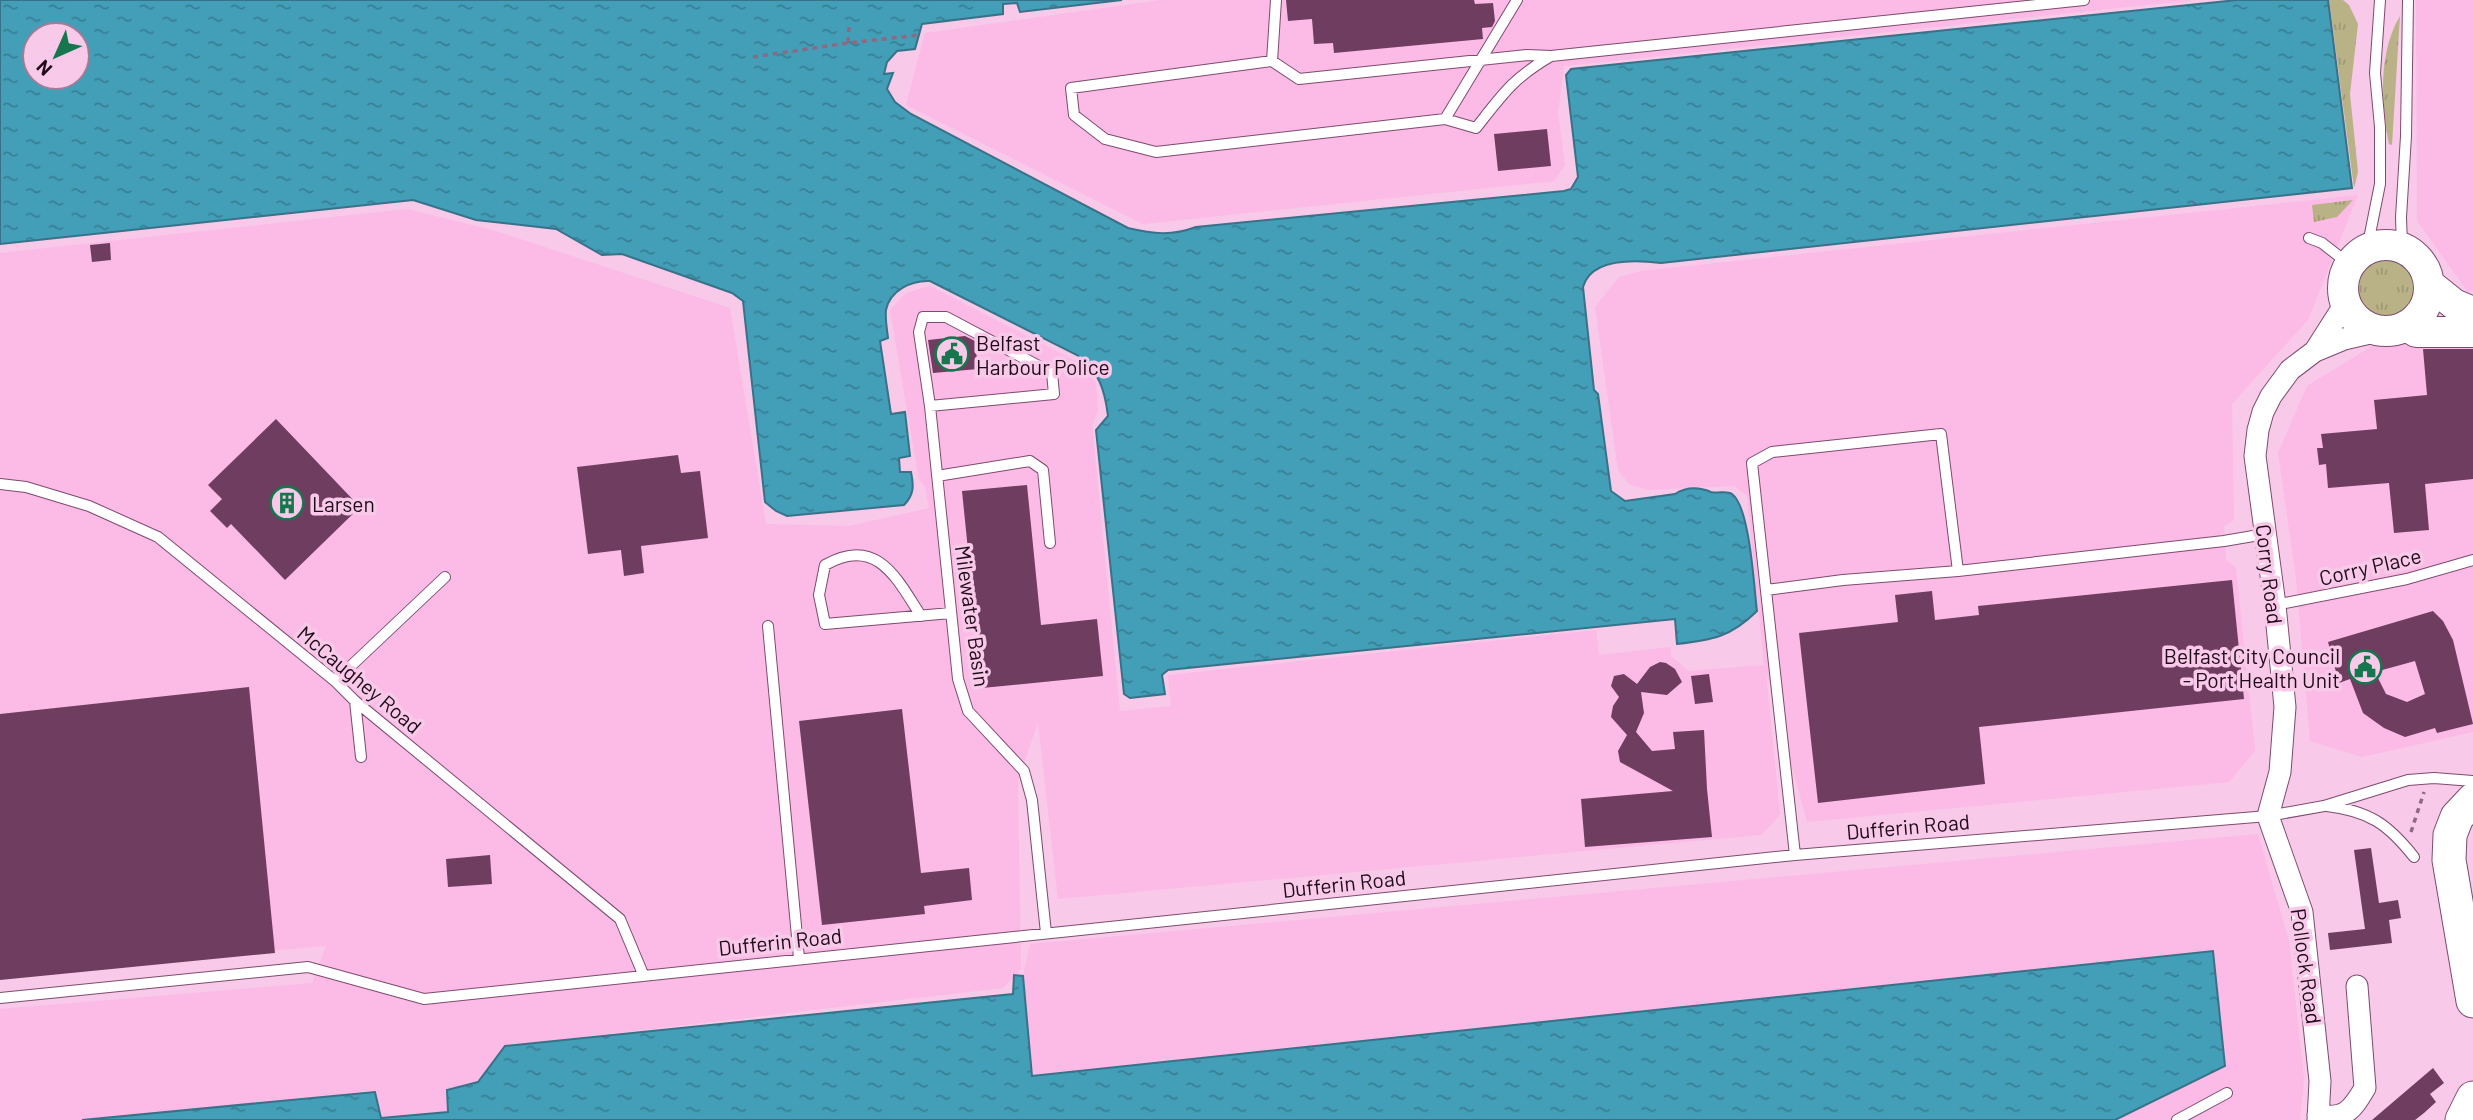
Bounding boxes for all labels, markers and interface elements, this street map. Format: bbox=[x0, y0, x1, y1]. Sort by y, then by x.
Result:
north arrow bbox=[21, 21, 91, 91]
text: N bbox=[31, 56, 56, 81]
place label: Belfast Harbour Police bbox=[976, 330, 1110, 379]
public building icon: Belfast Harbour Police bbox=[933, 335, 971, 373]
building icon: Larsen bbox=[268, 484, 306, 522]
place label: Larsen bbox=[312, 491, 375, 516]
street label: Corry Road bbox=[2251, 523, 2289, 625]
street label: Corry Place bbox=[2317, 542, 2423, 590]
street label: Milewater Basin bbox=[951, 544, 995, 688]
street label: McCaughey Road bbox=[293, 620, 427, 738]
place label: Belfast City Council - Port Health Unit bbox=[2164, 643, 2340, 692]
public building icon: Belfast City Council - Port Health Unit bbox=[2346, 648, 2384, 686]
street label: Dufferin Road bbox=[1845, 808, 1971, 844]
street label: Dufferin Road bbox=[1281, 864, 1407, 902]
street label: Pollock Road bbox=[2287, 906, 2327, 1026]
street label: Dufferin Road bbox=[717, 922, 843, 960]

